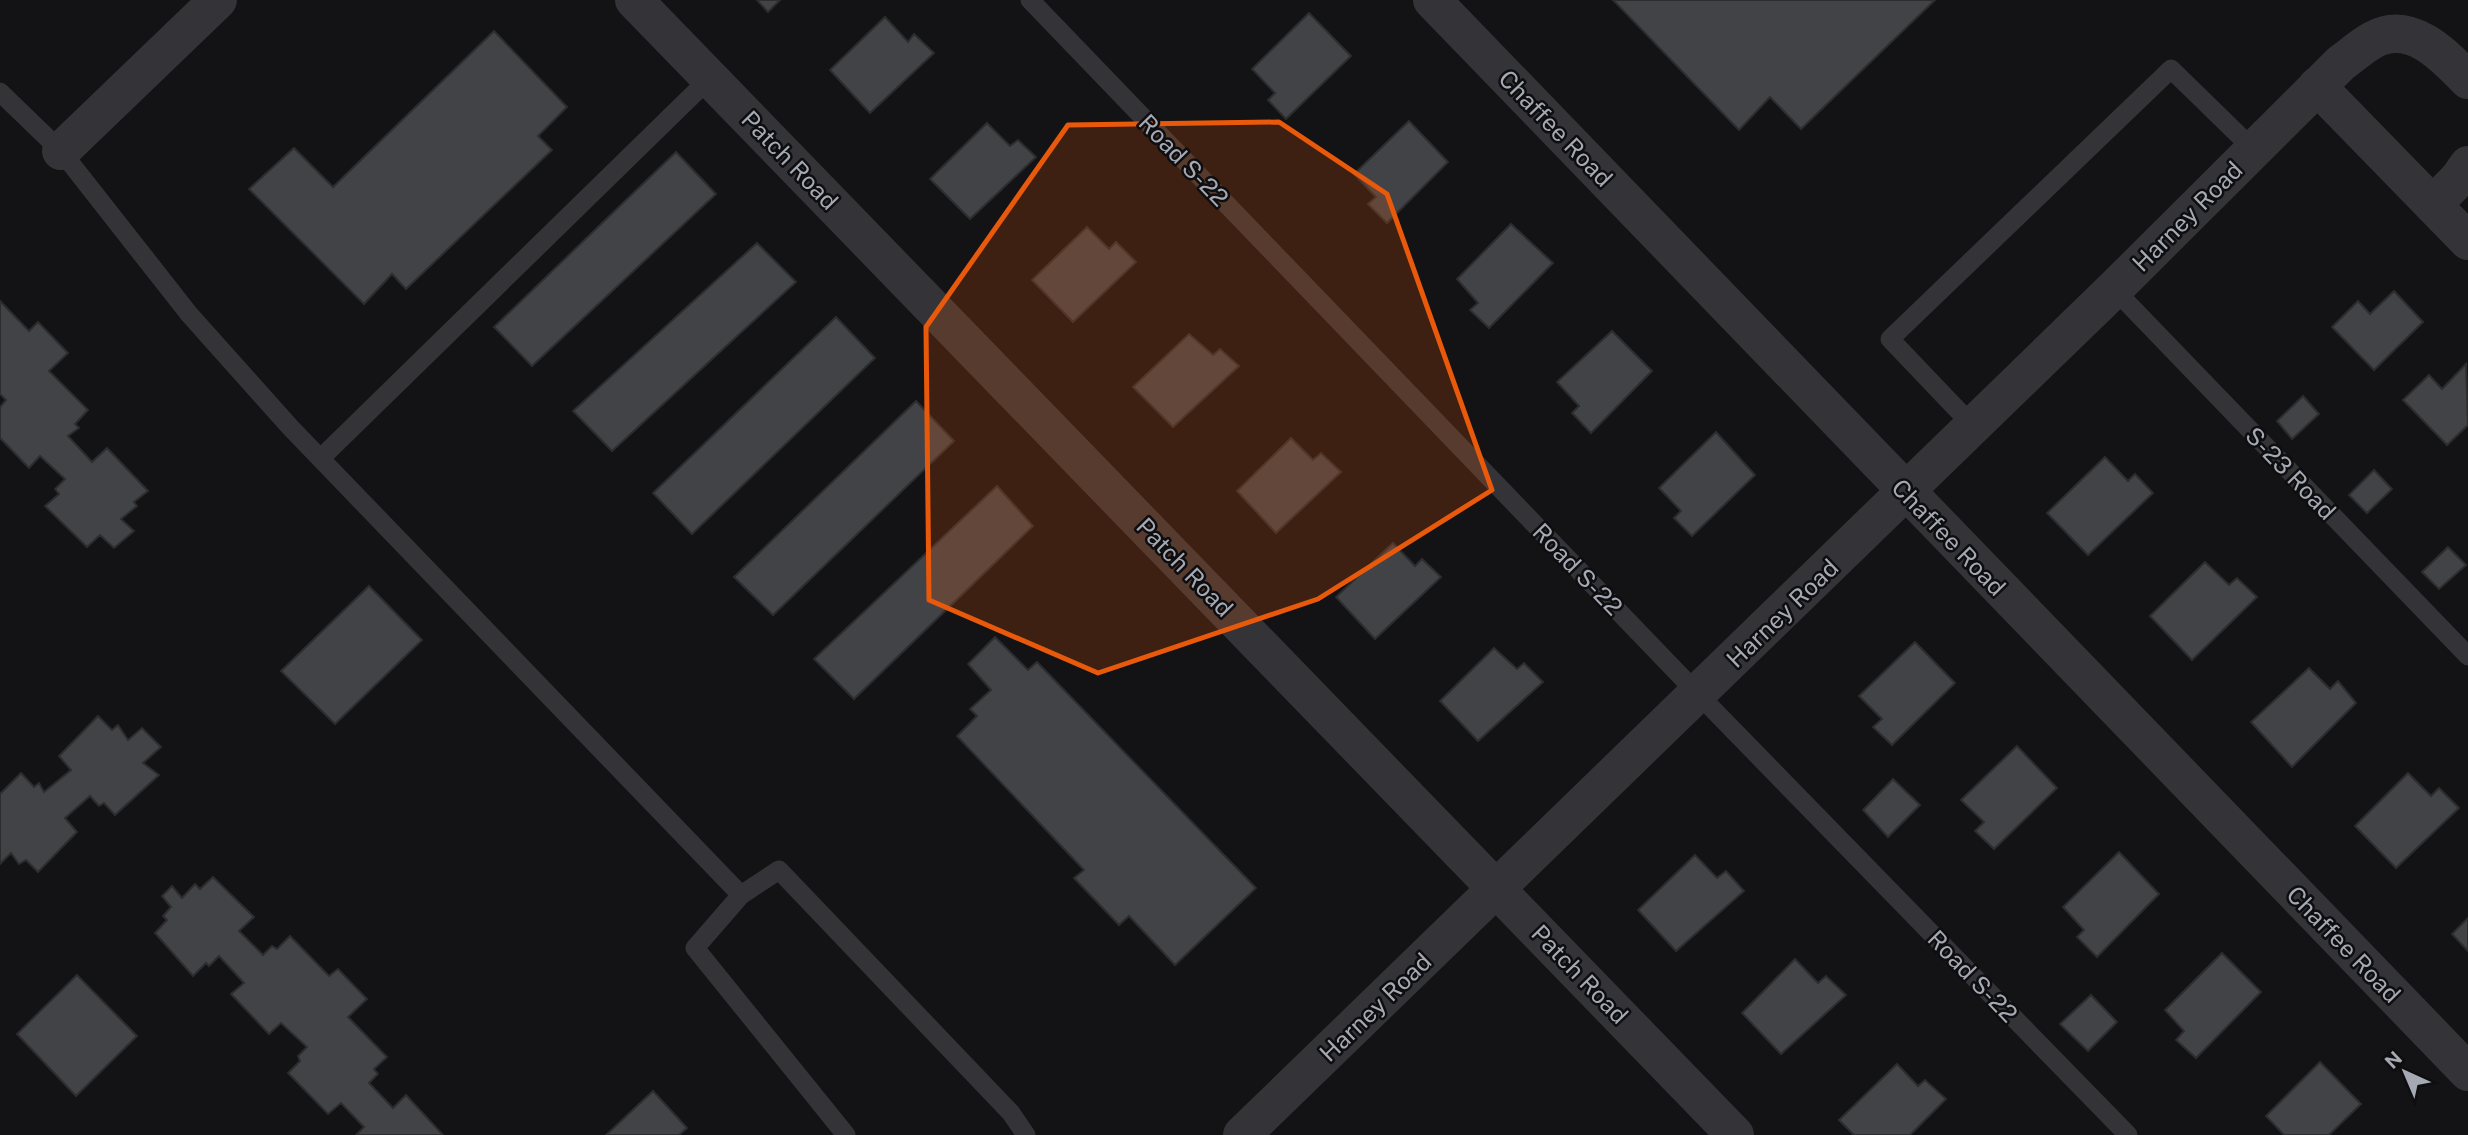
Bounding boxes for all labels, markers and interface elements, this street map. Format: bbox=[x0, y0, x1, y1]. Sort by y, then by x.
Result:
street label: Chaffee Road bbox=[1493, 64, 1619, 192]
street label: Patch Road bbox=[736, 105, 844, 215]
street label: Road S-22 bbox=[1133, 108, 1235, 212]
street label: Harney Road bbox=[2126, 155, 2248, 277]
street label: S-23 Road bbox=[2240, 421, 2342, 525]
street label: Chaffee Road bbox=[1886, 473, 2012, 601]
street label: Patch Road bbox=[1131, 512, 1239, 622]
street label: Road S-22 bbox=[1527, 517, 1629, 621]
street label: Harney Road bbox=[1721, 553, 1843, 673]
street label: Chaffee Road bbox=[2281, 880, 2407, 1008]
street label: Patch Road bbox=[1526, 919, 1634, 1029]
street label: Road S-22 bbox=[1922, 924, 2024, 1028]
street label: Harney Road bbox=[1314, 947, 1436, 1067]
north arrow bbox=[2370, 1037, 2440, 1107]
text: N bbox=[2380, 1047, 2406, 1073]

